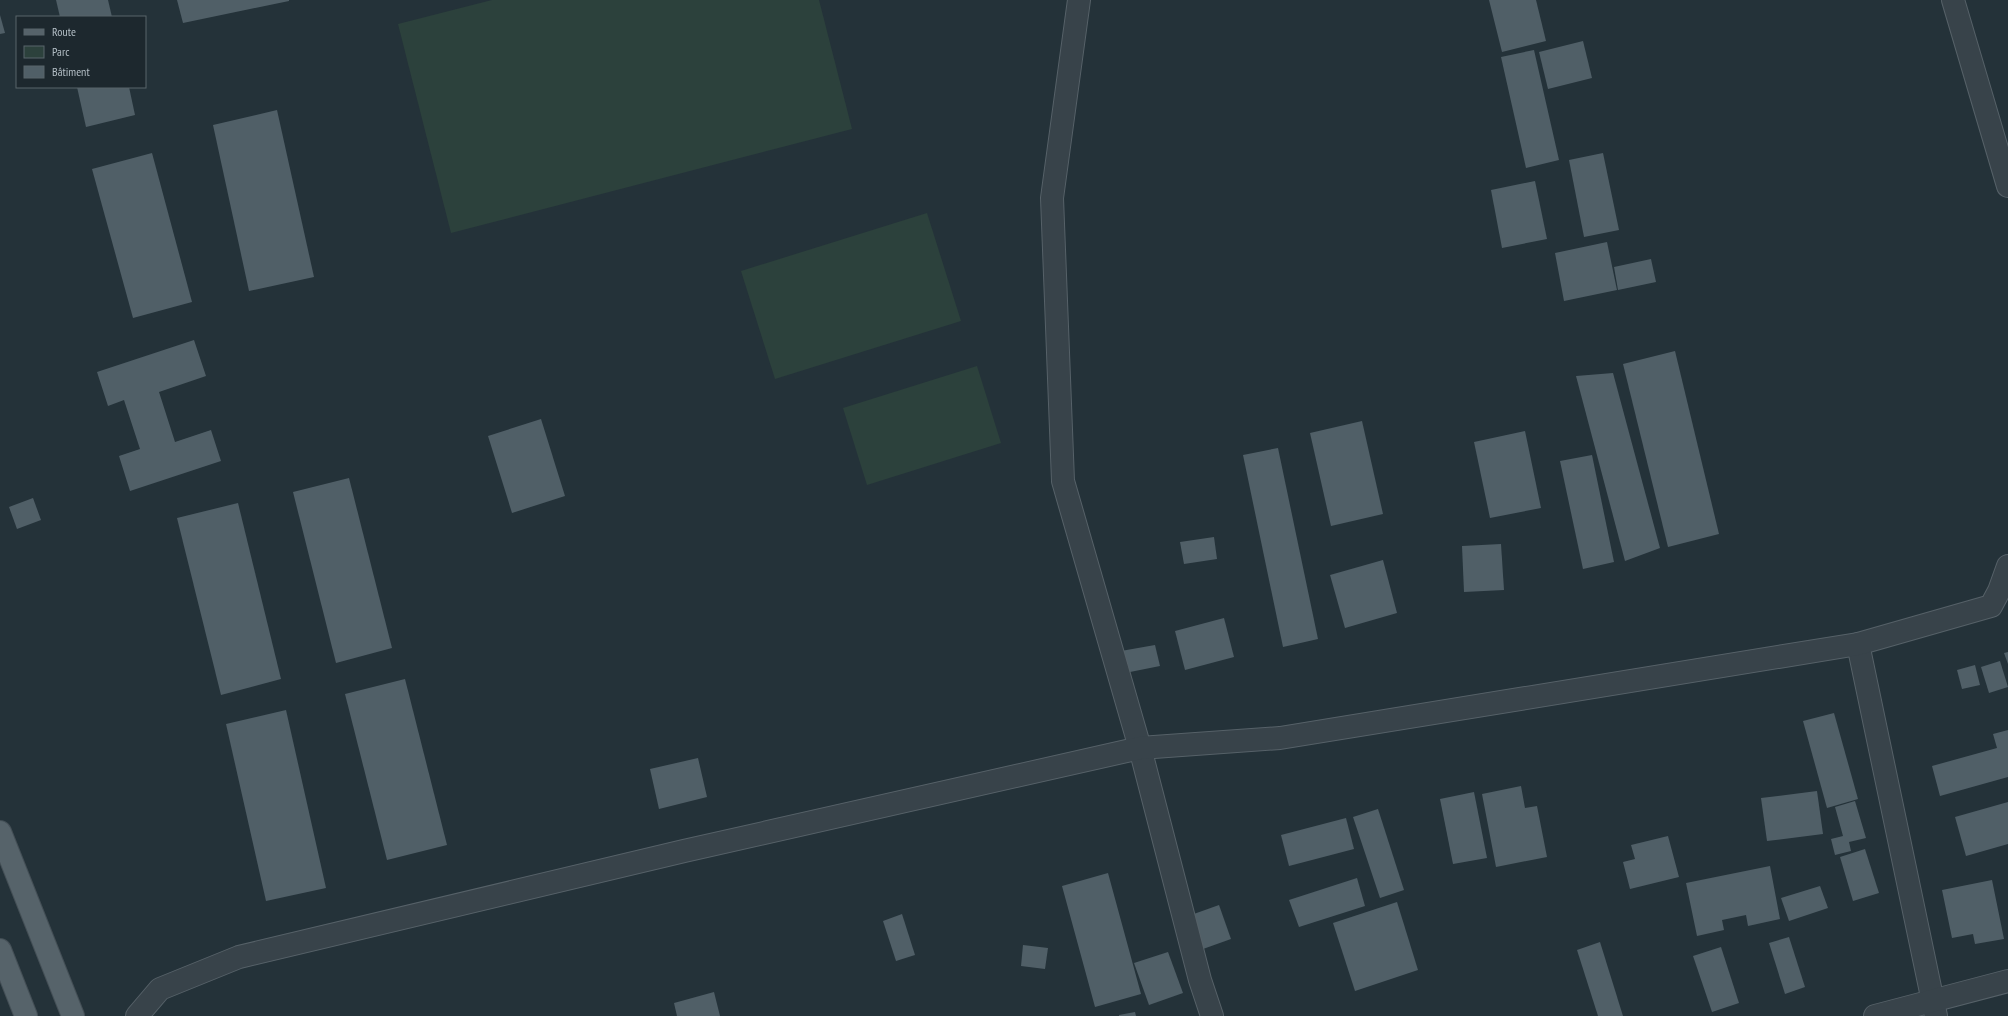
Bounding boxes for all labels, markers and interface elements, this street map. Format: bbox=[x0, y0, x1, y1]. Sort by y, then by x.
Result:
legend bbox=[16, 16, 146, 88]
text: Route bbox=[52, 24, 76, 39]
text: Parc bbox=[52, 44, 70, 59]
text: Bâtiment bbox=[52, 64, 90, 79]

